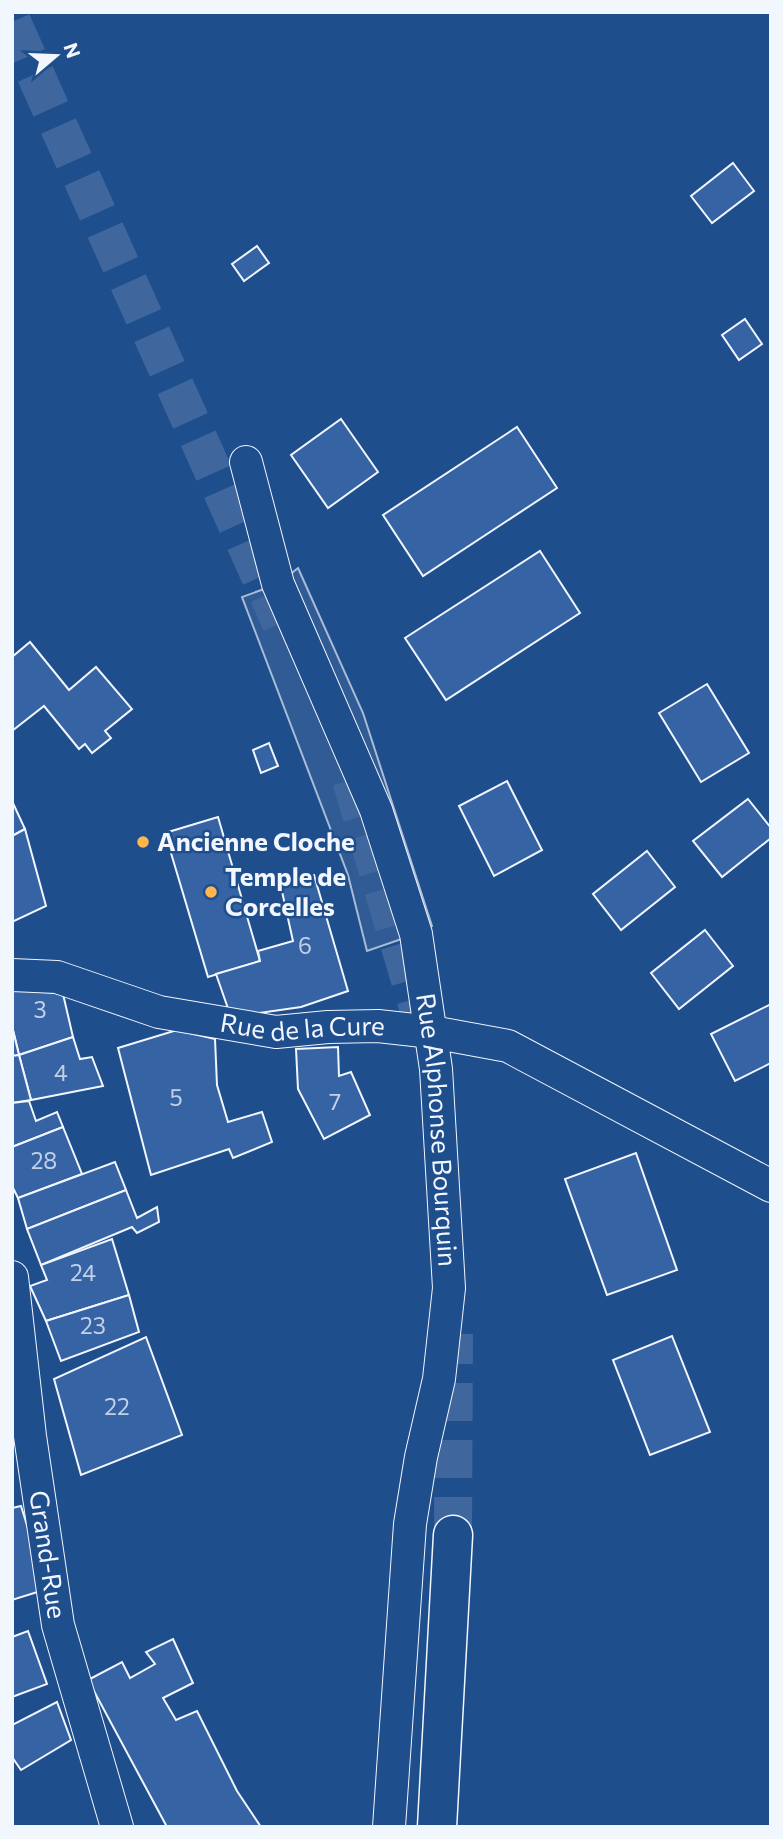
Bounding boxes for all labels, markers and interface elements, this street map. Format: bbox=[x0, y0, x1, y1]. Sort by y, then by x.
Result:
north arrow bbox=[21, 21, 91, 91]
text: N bbox=[59, 40, 86, 61]
place label: Ancienne Cloche bbox=[157, 825, 355, 856]
marker: Ancienne Cloche bbox=[135, 834, 151, 850]
place label: Temple de Corcelles bbox=[225, 860, 346, 921]
marker: Temple de Corcelles bbox=[203, 884, 219, 900]
house number: 6 bbox=[298, 931, 312, 959]
street label: Rue Alphonse Bourquin bbox=[411, 991, 465, 1268]
house number: 3 bbox=[33, 995, 47, 1023]
street label: Rue de la Cure bbox=[218, 1006, 387, 1046]
house number: 4 bbox=[54, 1058, 68, 1086]
house number: 5 bbox=[169, 1083, 183, 1111]
house number: 7 bbox=[329, 1087, 341, 1115]
house number: 28 bbox=[31, 1146, 57, 1174]
house number: 24 bbox=[70, 1258, 96, 1286]
house number: 23 bbox=[80, 1311, 106, 1339]
house number: 22 bbox=[104, 1392, 130, 1420]
street label: Grand-Rue bbox=[24, 1488, 74, 1621]

